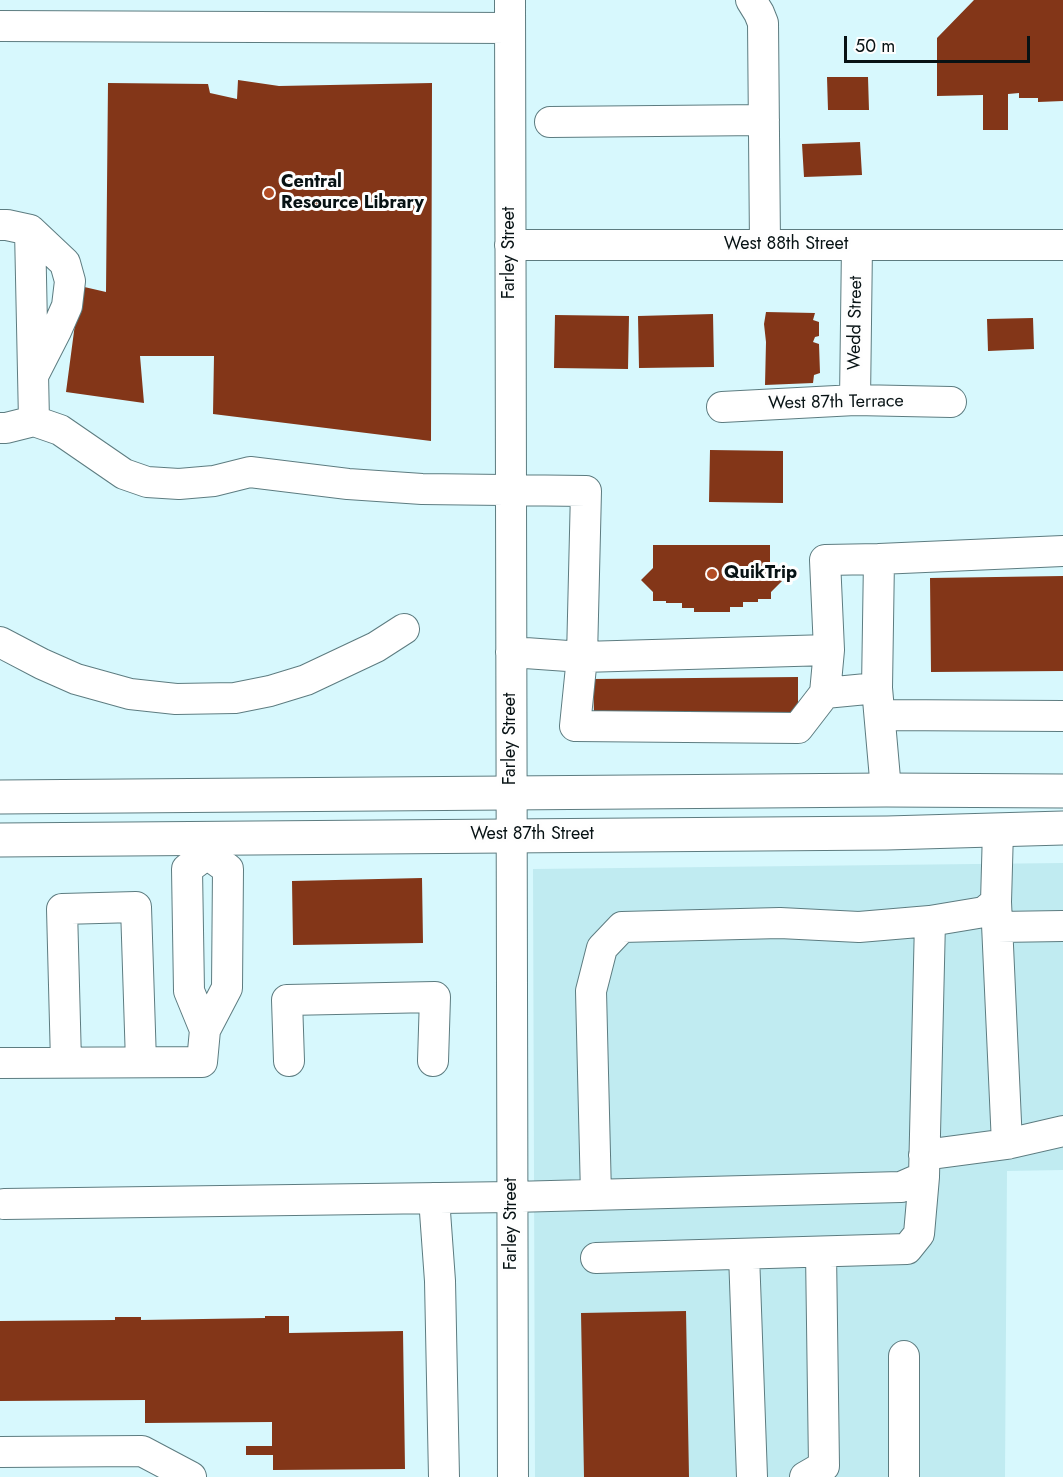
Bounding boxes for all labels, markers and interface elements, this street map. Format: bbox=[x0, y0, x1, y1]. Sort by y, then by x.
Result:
scale bar bbox=[847, 24, 1033, 62]
text: 50 m bbox=[855, 33, 895, 59]
place label: Central Resource Library bbox=[281, 172, 424, 214]
marker: Central Resource Library bbox=[262, 186, 276, 200]
street label: Farley Street bbox=[499, 207, 521, 299]
street label: West 88th Street bbox=[724, 234, 848, 256]
street label: Wedd Street bbox=[844, 276, 868, 370]
street label: West 87th Terrace bbox=[768, 391, 904, 415]
place label: QuikTrip bbox=[724, 563, 797, 585]
marker: QuikTrip bbox=[705, 567, 719, 581]
street label: Farley Street bbox=[500, 693, 522, 785]
street label: West 87th Street bbox=[470, 824, 594, 846]
street label: Farley Street bbox=[501, 1178, 523, 1270]

